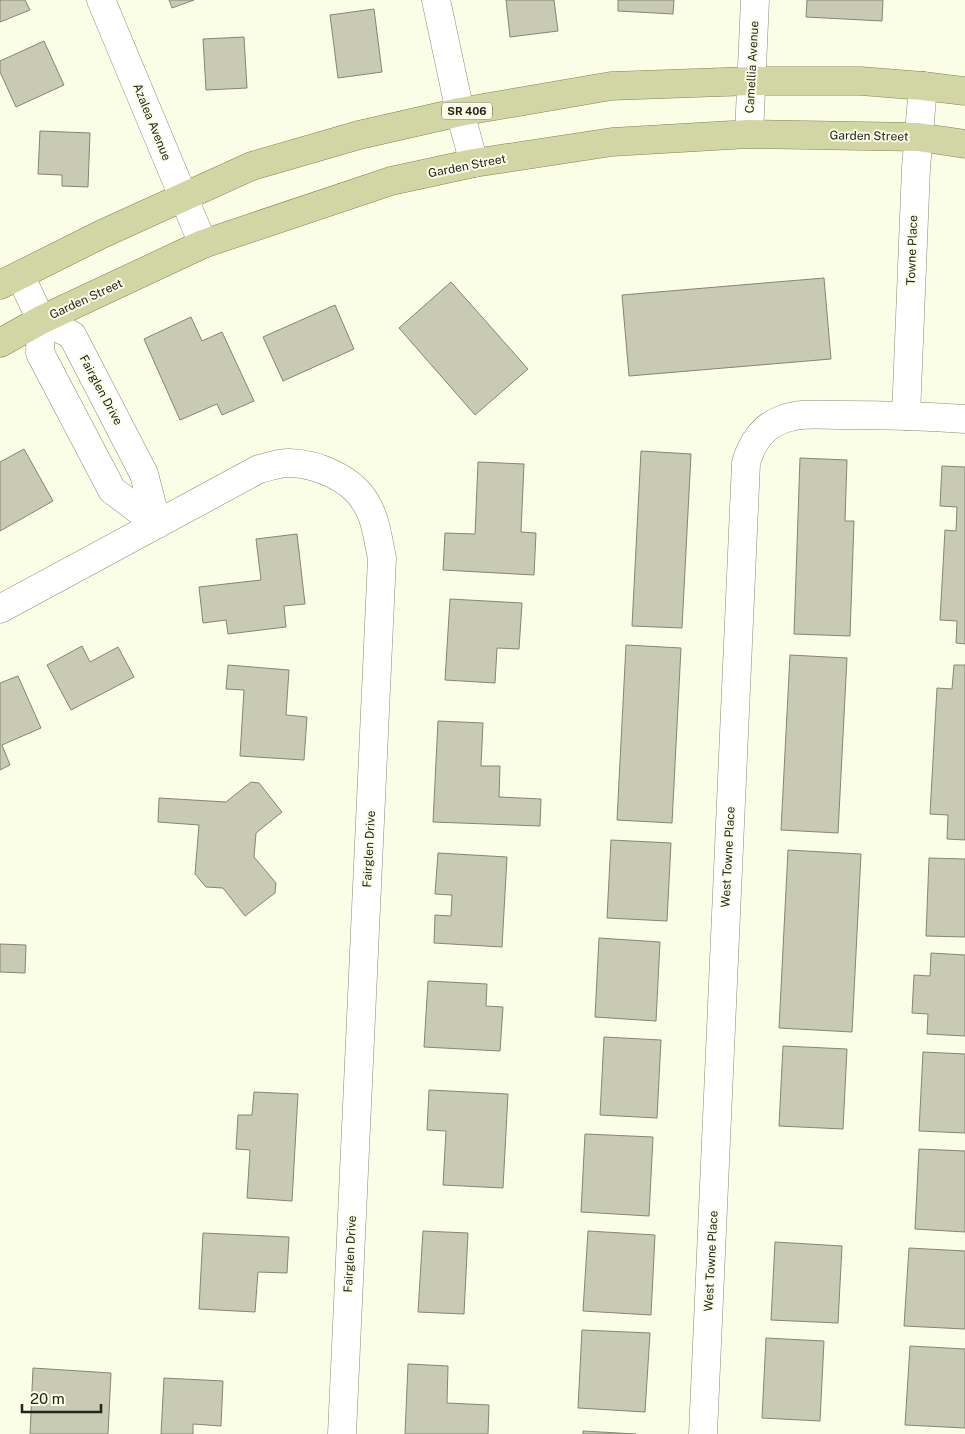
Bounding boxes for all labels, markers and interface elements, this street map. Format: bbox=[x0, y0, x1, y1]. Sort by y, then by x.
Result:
street label: Camellia Avenue bbox=[743, 20, 761, 114]
street label: Azalea Avenue bbox=[130, 81, 174, 163]
road number: SR 406 bbox=[442, 102, 492, 120]
street label: Garden Street bbox=[829, 128, 909, 144]
street label: Garden Street bbox=[427, 152, 507, 180]
street label: Towne Place bbox=[904, 215, 920, 285]
street label: Garden Street bbox=[47, 276, 125, 322]
street label: Fairglen Drive bbox=[77, 353, 125, 428]
street label: West Towne Place bbox=[718, 806, 738, 908]
street label: Fairglen Drive bbox=[360, 810, 378, 888]
street label: West Towne Place bbox=[701, 1210, 721, 1312]
street label: Fairglen Drive bbox=[341, 1215, 359, 1293]
scale bar bbox=[22, 1382, 101, 1414]
text: 20 m bbox=[30, 1390, 65, 1407]

